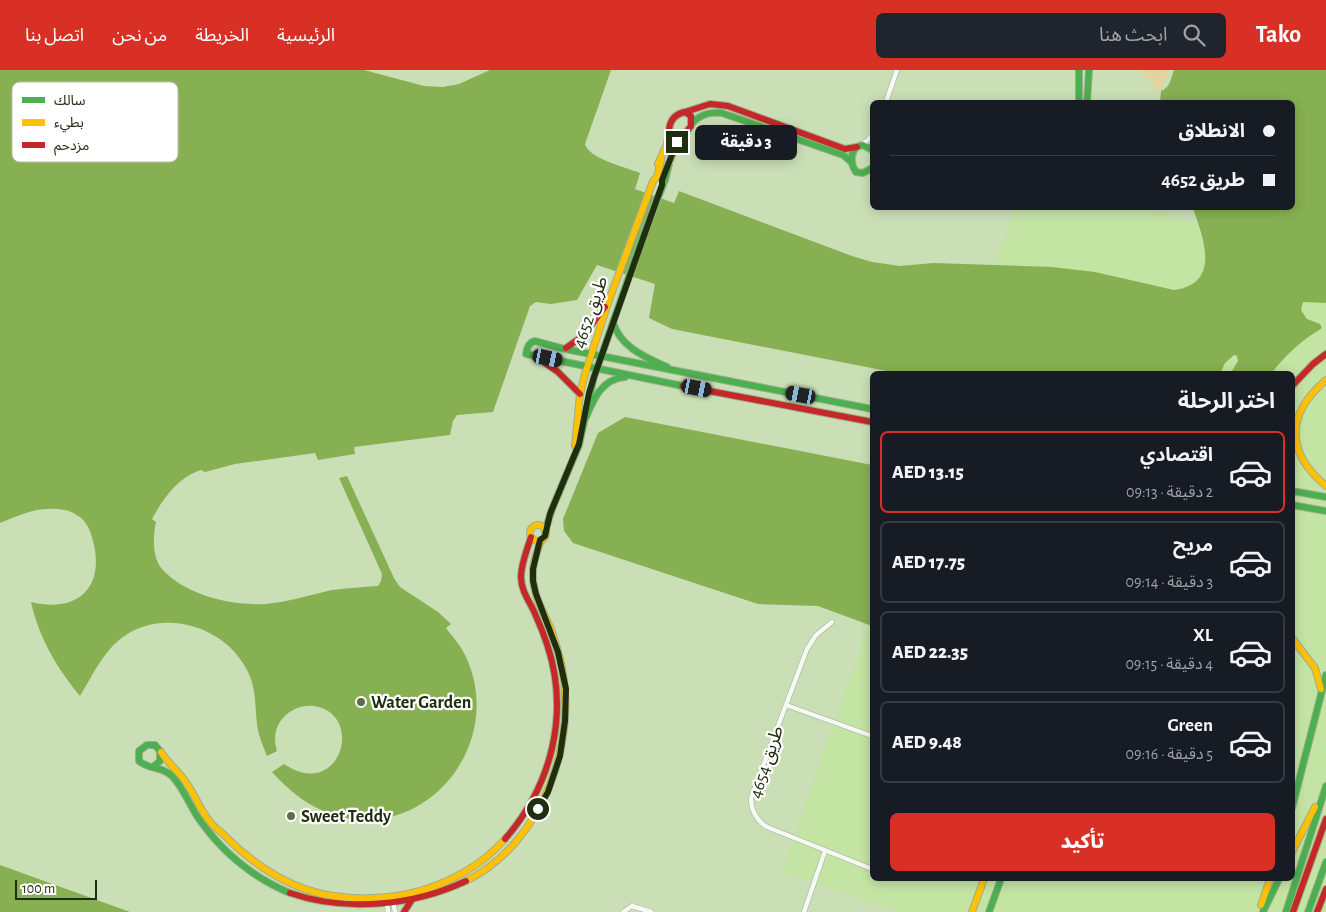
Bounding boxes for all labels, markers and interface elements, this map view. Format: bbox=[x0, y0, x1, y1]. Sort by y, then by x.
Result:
search box bbox=[876, 13, 1226, 58]
icon: search bbox=[1180, 21, 1208, 49]
text: Tako bbox=[1256, 23, 1301, 47]
text: ابحث هنا bbox=[1099, 26, 1168, 45]
text: اتصل بنا bbox=[25, 27, 84, 45]
text: من نحن bbox=[112, 27, 167, 45]
text: الخريطة bbox=[195, 27, 249, 45]
text: الرئيسية bbox=[277, 27, 335, 45]
legend bbox=[12, 82, 178, 162]
text: سالك bbox=[54, 94, 86, 108]
text: بطيء bbox=[54, 116, 84, 133]
text: الانطلاق bbox=[1179, 122, 1245, 141]
callout: 3 دقيقة bbox=[694, 124, 797, 160]
route end bbox=[666, 131, 688, 153]
text: 3 دقيقة bbox=[720, 134, 772, 150]
text: مزدحم bbox=[54, 139, 89, 156]
text: طريق 4652 bbox=[1161, 171, 1245, 190]
street label: طريق 4652 bbox=[570, 274, 613, 351]
car bbox=[531, 348, 564, 368]
car bbox=[680, 378, 713, 398]
car bbox=[784, 385, 817, 405]
text: اختر الرحلة bbox=[1178, 390, 1275, 412]
text: اقتصادي bbox=[1140, 446, 1213, 465]
icon: car bbox=[1228, 450, 1273, 495]
text: AED 13.15 bbox=[892, 463, 964, 482]
text: 2 دقيقة · 09:13 bbox=[1126, 484, 1213, 500]
text: مريح bbox=[1173, 536, 1213, 555]
icon: car bbox=[1228, 540, 1273, 585]
text: AED 17.75 bbox=[892, 553, 965, 572]
text: 3 دقيقة · 09:14 bbox=[1126, 574, 1213, 590]
text: XL bbox=[1193, 626, 1213, 645]
icon: car bbox=[1228, 630, 1273, 675]
text: AED 22.35 bbox=[892, 643, 968, 662]
text: 4 دقيقة · 09:15 bbox=[1125, 656, 1213, 672]
place label: Water Garden bbox=[371, 694, 471, 712]
marker: Water Garden bbox=[355, 696, 367, 708]
text: Green bbox=[1167, 716, 1213, 735]
icon: car bbox=[1228, 720, 1273, 765]
street label: طريق 4654 bbox=[747, 724, 788, 801]
text: AED 9.48 bbox=[892, 733, 962, 752]
text: 5 دقيقة · 09:16 bbox=[1126, 746, 1213, 762]
route start bbox=[527, 798, 549, 820]
place label: Sweet Teddy bbox=[301, 808, 392, 826]
marker: Sweet Teddy bbox=[285, 810, 297, 822]
button: تأكيد bbox=[890, 813, 1275, 871]
scale bar bbox=[15, 877, 98, 900]
text: 100 m bbox=[22, 882, 55, 896]

